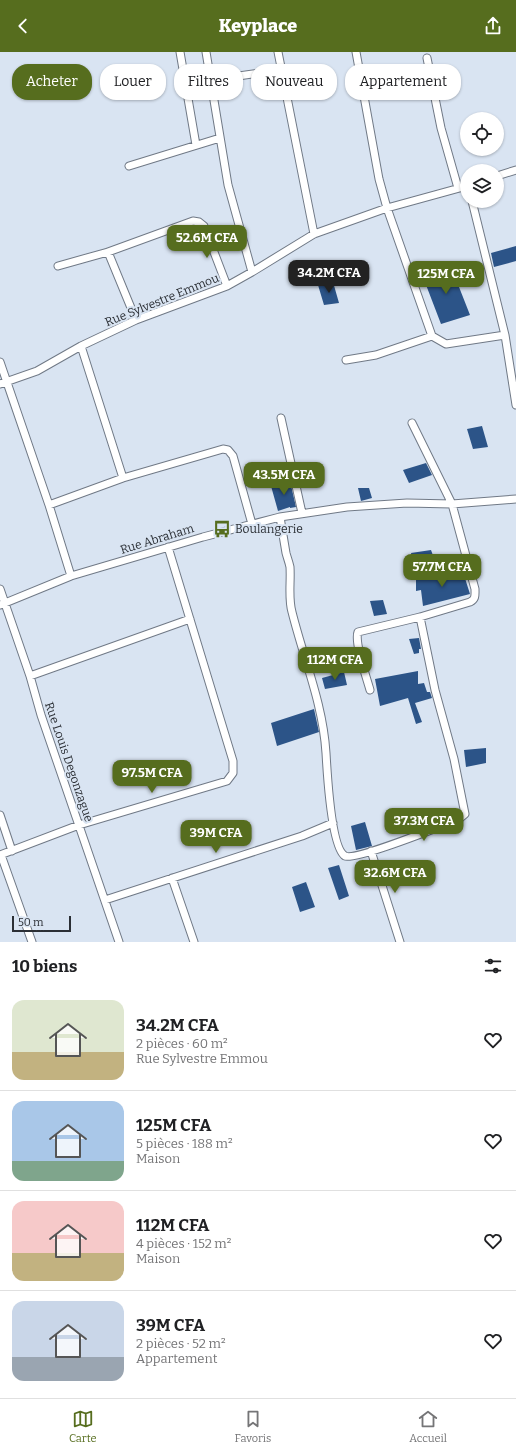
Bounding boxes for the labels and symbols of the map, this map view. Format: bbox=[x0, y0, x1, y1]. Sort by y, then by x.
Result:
pin: 52.6M CFA bbox=[161, 225, 253, 259]
pin: 34.2M CFA bbox=[283, 260, 375, 294]
pin: 125M CFA bbox=[405, 261, 487, 295]
street label: Rue Sylvestre Emmou bbox=[103, 271, 222, 329]
pin: 43.5M CFA bbox=[238, 462, 330, 496]
bus stop icon: Boulangerie bbox=[212, 519, 232, 539]
street label: Rue Abraham bbox=[118, 521, 196, 557]
place label: Boulangerie bbox=[235, 522, 303, 536]
pin: 57.7M CFA bbox=[396, 554, 488, 588]
pin: 112M CFA bbox=[294, 647, 376, 681]
street label: Rue Louis Degonzague bbox=[42, 700, 96, 824]
pin: 97.5M CFA bbox=[106, 760, 198, 794]
pin: 37.3M CFA bbox=[378, 808, 470, 842]
pin: 39M CFA bbox=[179, 820, 253, 854]
pin: 32.6M CFA bbox=[349, 860, 441, 894]
scale bar bbox=[12, 914, 71, 933]

